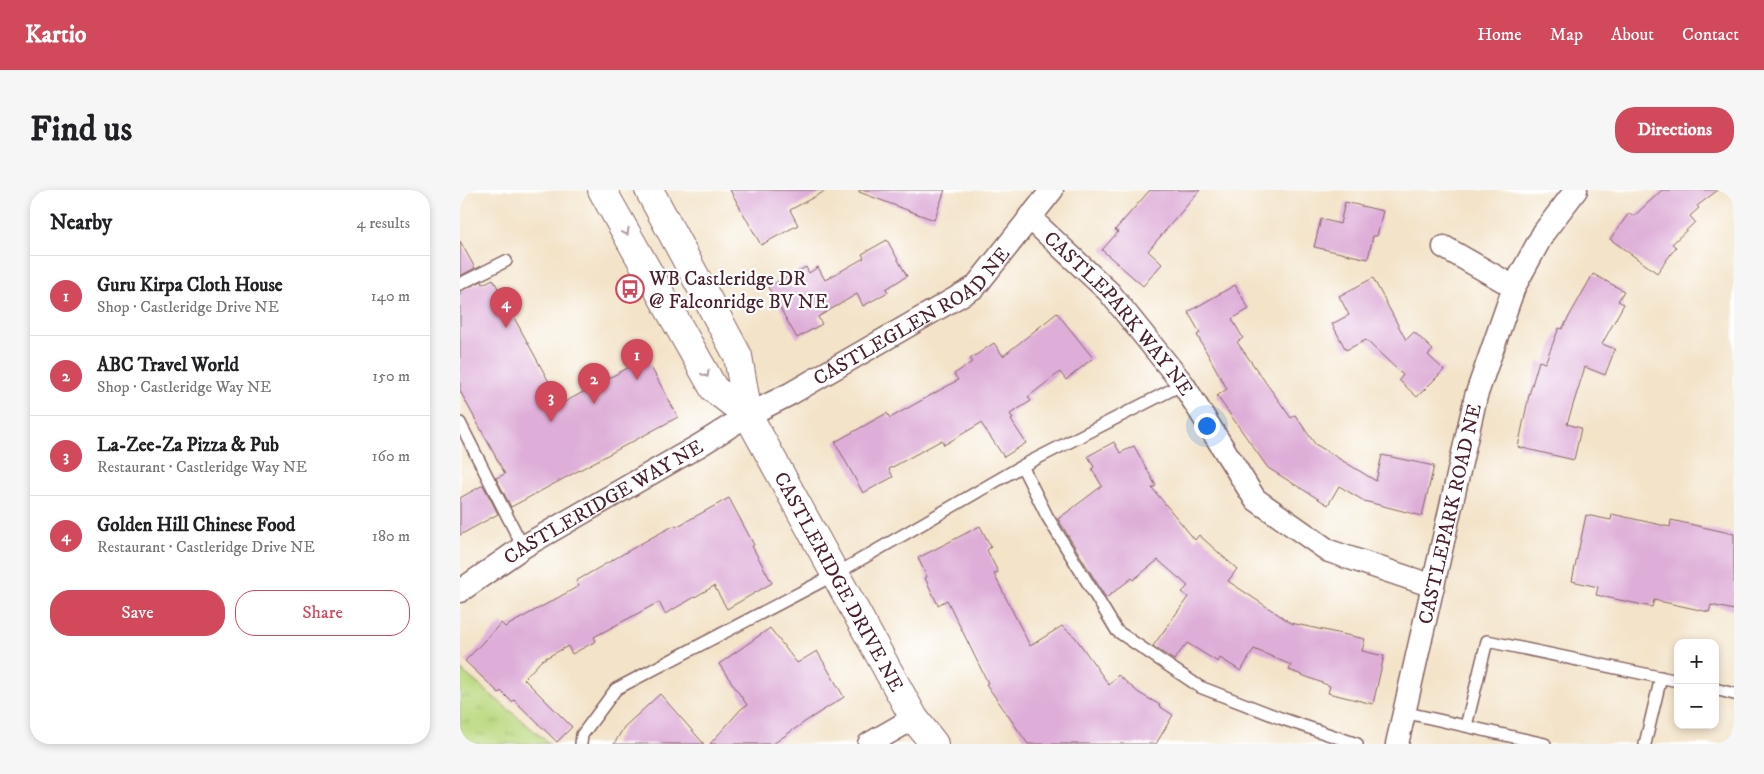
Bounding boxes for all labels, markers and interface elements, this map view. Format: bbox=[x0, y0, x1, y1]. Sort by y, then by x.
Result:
text: Kartio bbox=[25, 20, 87, 50]
text: Home bbox=[1477, 24, 1522, 46]
text: Map bbox=[1550, 24, 1583, 46]
text: About bbox=[1611, 24, 1654, 46]
text: Contact bbox=[1682, 24, 1739, 46]
button: Directions bbox=[1615, 107, 1734, 153]
text: Find us bbox=[30, 108, 132, 152]
text: Nearby bbox=[50, 210, 112, 236]
text: 4 results bbox=[357, 213, 410, 233]
street label: CASTLEPARK WAY NE bbox=[1038, 226, 1198, 401]
one-way arrow bbox=[620, 227, 630, 236]
street label: CASTLEGLEN ROAD NE bbox=[809, 242, 1016, 392]
place label: WB Castleridge DR @ Falconridge BV NE bbox=[648, 267, 828, 315]
text: Guru Kirpa Cloth House bbox=[97, 274, 283, 297]
bus stop icon: WB Castleridge DR @ Falconridge BV NE bbox=[615, 274, 645, 304]
text: 1 bbox=[63, 286, 69, 306]
text: 140 m bbox=[371, 286, 410, 306]
pin: 4 bbox=[490, 287, 522, 328]
text: Shop · Castleridge Drive NE bbox=[97, 297, 279, 317]
pin: 1 bbox=[621, 339, 653, 380]
text: ABC Travel World bbox=[97, 354, 239, 377]
pin: 2 bbox=[578, 363, 610, 404]
text: 2 bbox=[62, 366, 70, 386]
text: 150 m bbox=[372, 366, 410, 386]
one-way arrow bbox=[699, 369, 709, 378]
text: Shop · Castleridge Way NE bbox=[97, 377, 271, 397]
pin: 3 bbox=[535, 381, 567, 422]
street label: CASTLEPARK ROAD NE bbox=[1414, 401, 1488, 627]
your location bbox=[1194, 413, 1220, 439]
text: La-Zee-Za Pizza & Pub bbox=[97, 434, 279, 457]
street label: CASTLERIDGE WAY NE bbox=[499, 435, 708, 571]
text: 3 bbox=[63, 446, 69, 466]
text: 160 m bbox=[372, 446, 410, 466]
text: Restaurant · Castleridge Way NE bbox=[97, 457, 307, 477]
street label: CASTLERIDGE DRIVE NE bbox=[768, 468, 908, 697]
text: Golden Hill Chinese Food bbox=[97, 514, 295, 537]
text: 4 bbox=[61, 526, 71, 546]
text: 180 m bbox=[372, 526, 410, 546]
text: Restaurant · Castleridge Drive NE bbox=[97, 537, 315, 557]
button: Save bbox=[50, 590, 225, 636]
button: Share bbox=[235, 590, 410, 636]
map controls bbox=[1674, 639, 1719, 729]
button: + bbox=[1674, 639, 1719, 684]
button: − bbox=[1674, 684, 1719, 729]

